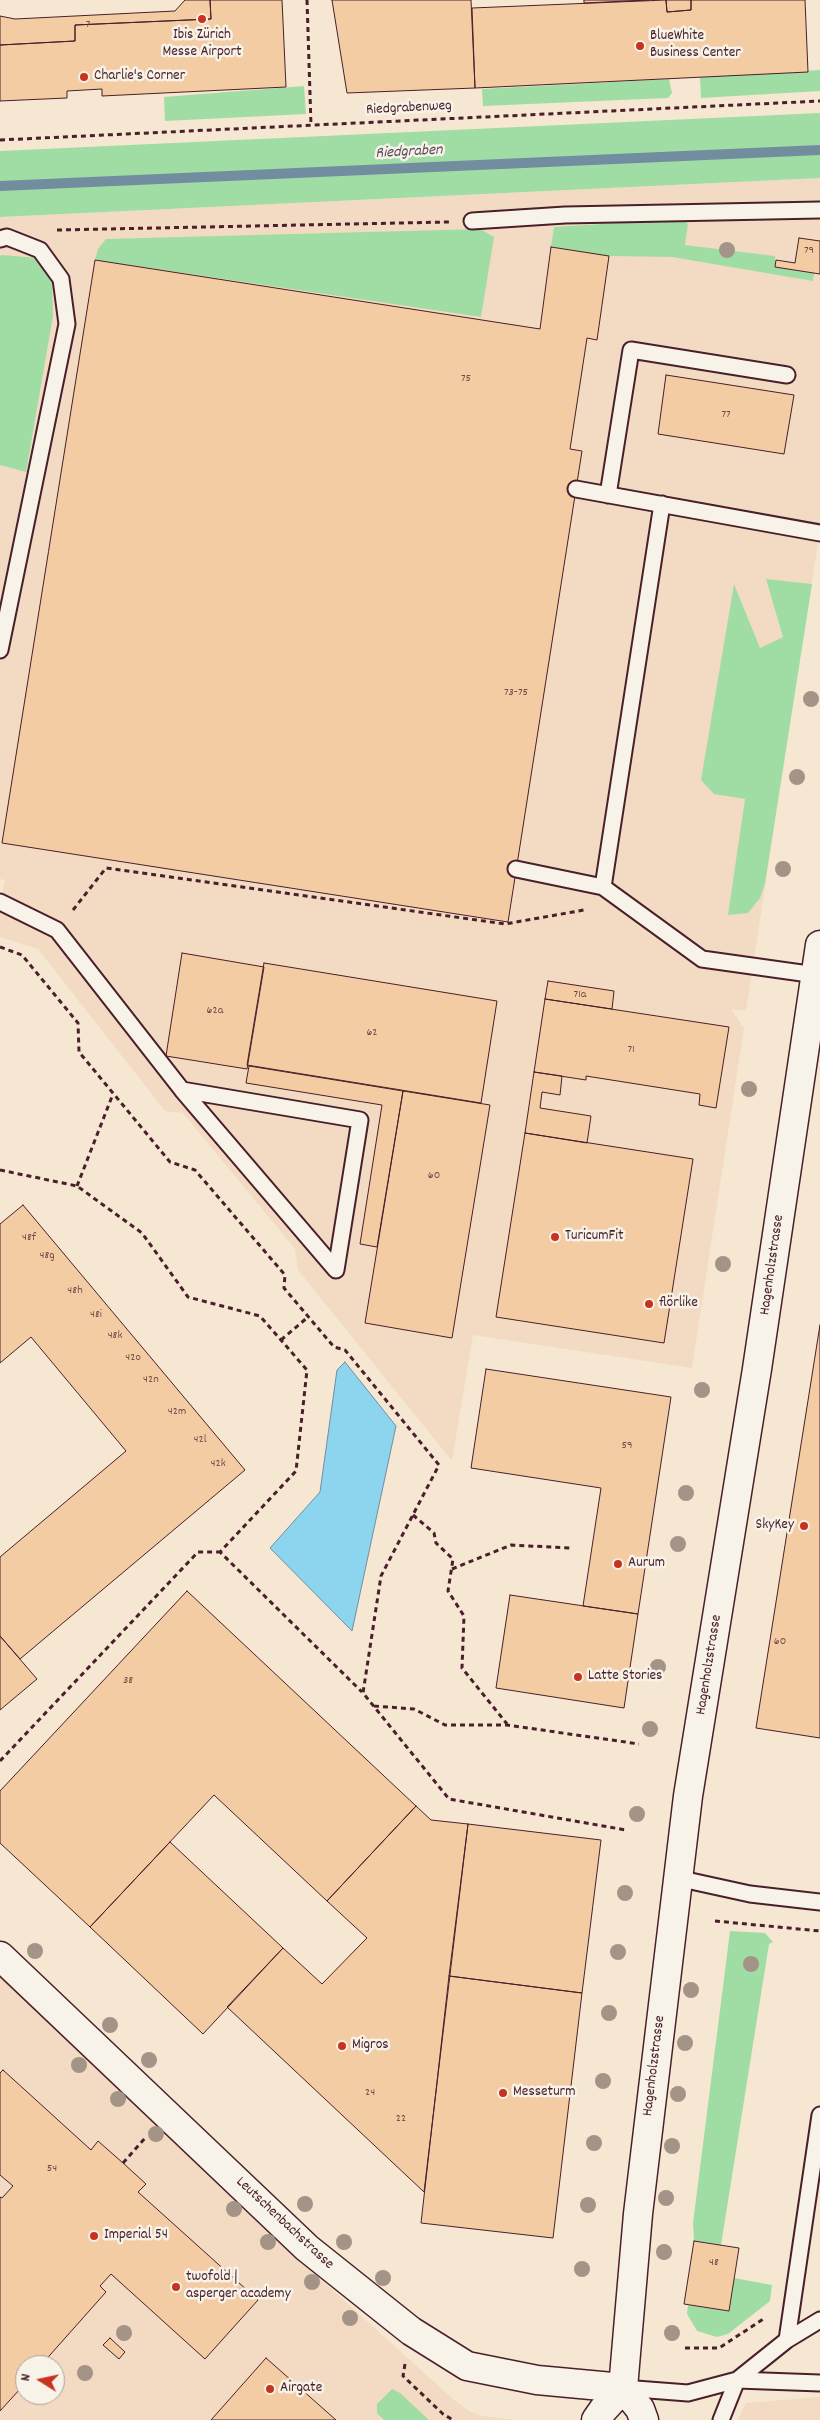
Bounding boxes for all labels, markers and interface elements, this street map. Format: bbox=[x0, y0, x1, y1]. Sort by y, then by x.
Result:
marker: Ibis Zürich Messe Airport bbox=[196, 13, 208, 25]
house number: 7 bbox=[86, 18, 90, 32]
place label: Ibis Zürich Messe Airport bbox=[162, 27, 242, 62]
place label: BlueWhite Business Center bbox=[650, 28, 741, 63]
marker: BlueWhite Business Center bbox=[634, 40, 646, 52]
place label: Charlie's Corner bbox=[94, 68, 185, 86]
marker: Charlie's Corner bbox=[78, 71, 90, 83]
street label: Riedgrabenweg bbox=[366, 98, 452, 120]
water label: Riedgraben bbox=[375, 142, 443, 164]
house number: 79 bbox=[804, 244, 814, 258]
house number: 75 bbox=[461, 372, 471, 386]
house number: 77 bbox=[721, 408, 731, 422]
house number: 73-75 bbox=[504, 686, 528, 700]
house number: 71a bbox=[574, 988, 586, 1002]
house number: 62a bbox=[207, 1004, 223, 1018]
house number: 62 bbox=[366, 1026, 378, 1040]
house number: 71 bbox=[627, 1043, 635, 1057]
house number: 60 bbox=[428, 1169, 440, 1183]
street label: Hagenholzstrasse bbox=[757, 1214, 789, 1316]
place label: TuricumFit bbox=[565, 1228, 624, 1246]
house number: 48f bbox=[22, 1231, 36, 1245]
marker: TuricumFit bbox=[549, 1231, 561, 1243]
house number: 48g bbox=[39, 1249, 55, 1263]
house number: 48h bbox=[67, 1284, 83, 1298]
place label: flörlike bbox=[659, 1295, 698, 1313]
marker: flörlike bbox=[643, 1298, 655, 1310]
house number: 48i bbox=[90, 1308, 102, 1322]
house number: 48k bbox=[108, 1329, 122, 1343]
house number: 42o bbox=[125, 1351, 141, 1365]
house number: 42n bbox=[143, 1373, 159, 1387]
house number: 42m bbox=[168, 1405, 186, 1419]
house number: 42l bbox=[193, 1433, 207, 1447]
house number: 59 bbox=[621, 1439, 633, 1453]
house number: 42k bbox=[210, 1457, 226, 1471]
place label: SkyKey bbox=[756, 1517, 794, 1535]
marker: SkyKey bbox=[798, 1520, 810, 1532]
place label: Aurum bbox=[628, 1555, 665, 1573]
marker: Aurum bbox=[612, 1558, 624, 1570]
street label: Hagenholzstrasse bbox=[693, 1614, 727, 1716]
house number: 60 bbox=[774, 1635, 786, 1649]
place label: Latte Stories bbox=[588, 1668, 662, 1686]
marker: Latte Stories bbox=[572, 1671, 584, 1683]
house number: 38 bbox=[123, 1674, 133, 1688]
street label: Hagenholzstrasse bbox=[640, 2015, 670, 2117]
place label: Migros bbox=[352, 2037, 389, 2055]
marker: Migros bbox=[336, 2040, 348, 2052]
place label: Messeturm bbox=[513, 2084, 575, 2102]
house number: 24 bbox=[365, 2086, 375, 2100]
marker: Messeturm bbox=[497, 2087, 509, 2099]
house number: 22 bbox=[396, 2112, 406, 2126]
house number: 54 bbox=[47, 2162, 57, 2176]
street label: Leutschenbachstrasse bbox=[231, 2174, 337, 2274]
place label: Imperial 54 bbox=[104, 2227, 168, 2245]
marker: Imperial 54 bbox=[88, 2230, 100, 2242]
house number: 48 bbox=[709, 2256, 719, 2270]
place label: twofold | asperger academy bbox=[186, 2269, 291, 2304]
marker: twofold | asperger academy bbox=[170, 2281, 182, 2293]
north arrow bbox=[15, 2355, 65, 2405]
text: N bbox=[16, 2372, 37, 2383]
place label: Airgate bbox=[280, 2380, 322, 2398]
marker: Airgate bbox=[264, 2383, 276, 2395]

